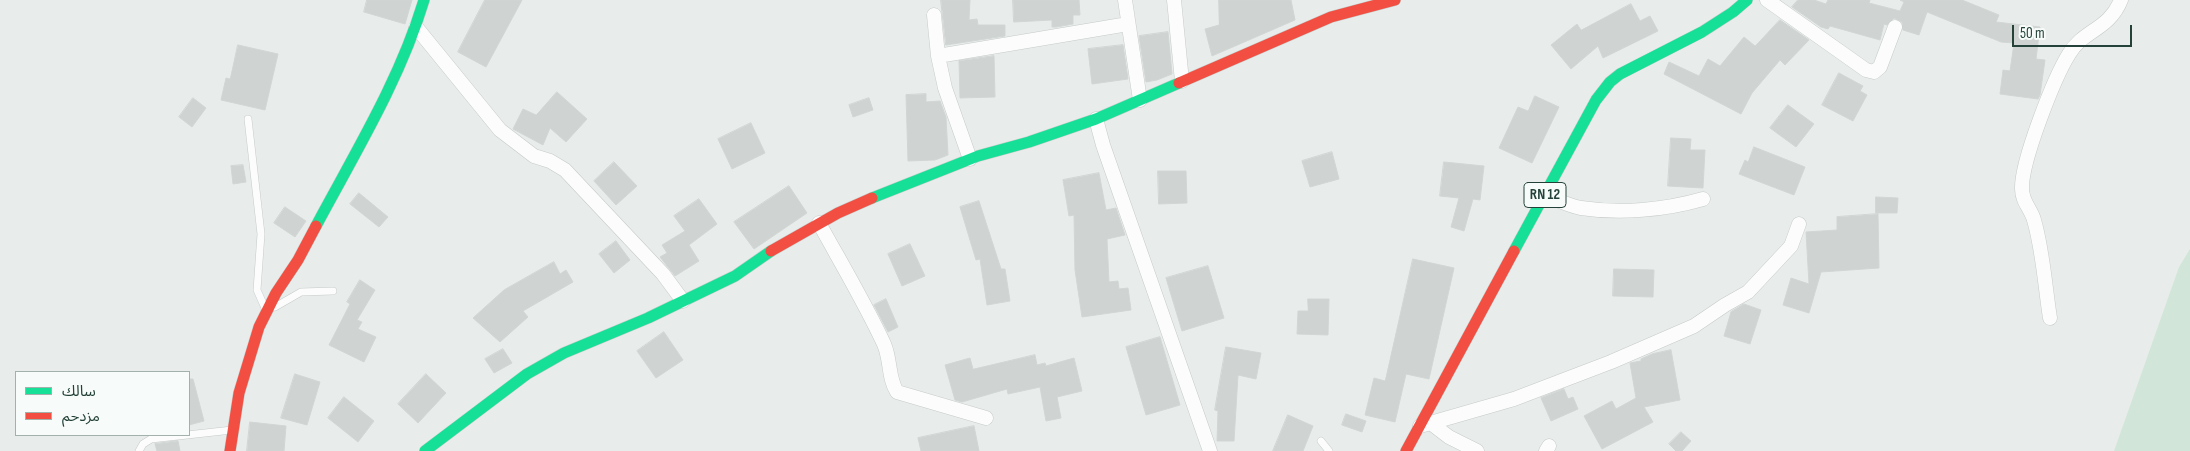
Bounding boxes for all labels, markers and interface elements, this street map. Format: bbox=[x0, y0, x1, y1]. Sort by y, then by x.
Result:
scale bar bbox=[2015, 15, 2135, 47]
text: 50 m bbox=[2020, 24, 2045, 43]
road number: RN 12 bbox=[1524, 182, 1566, 208]
legend bbox=[15, 371, 190, 436]
text: سالك bbox=[62, 382, 96, 401]
text: مزدحم bbox=[62, 407, 100, 426]

